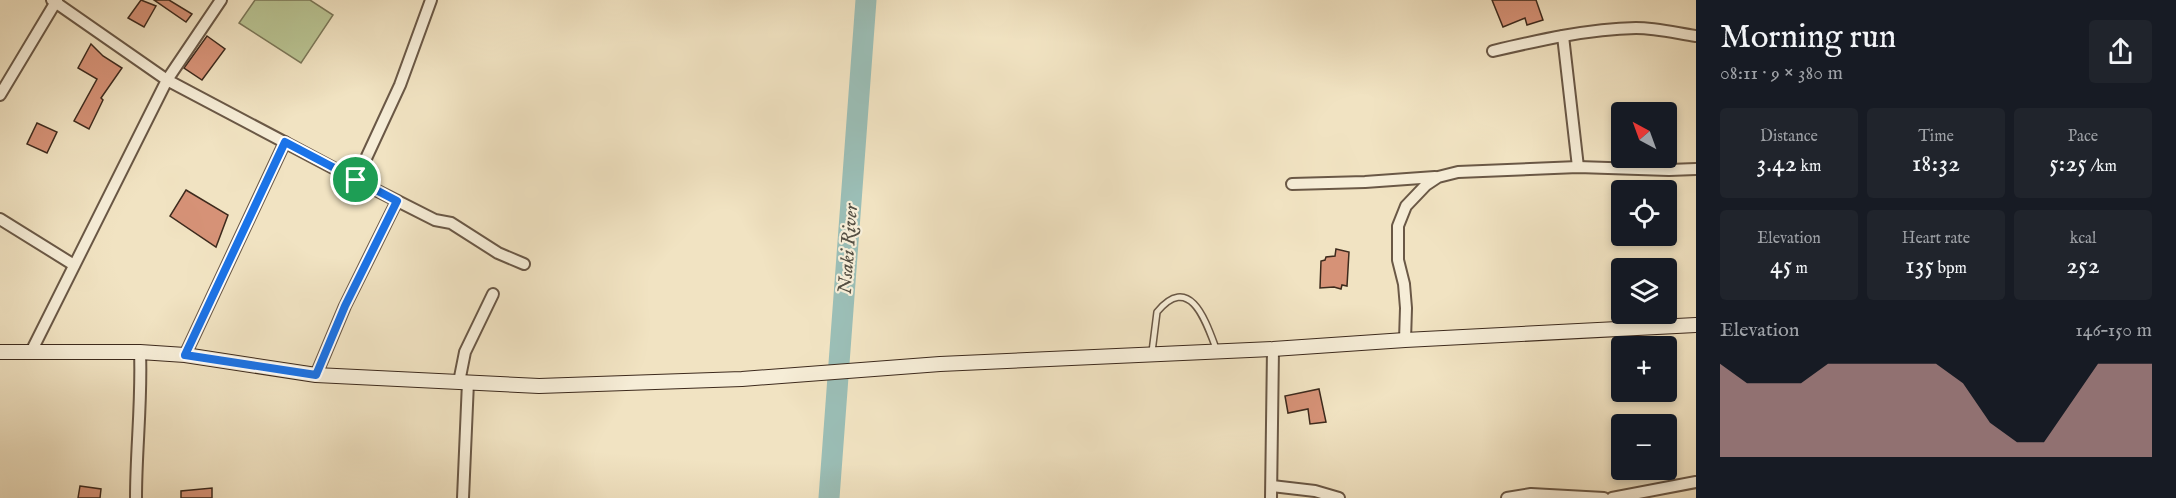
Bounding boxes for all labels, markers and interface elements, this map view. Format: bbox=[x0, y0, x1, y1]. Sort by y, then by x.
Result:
text: Morning run bbox=[1720, 17, 1896, 59]
button: share bbox=[2089, 20, 2152, 83]
text: 08:11 · 9 × 380 m bbox=[1720, 61, 1843, 86]
north arrow bbox=[1611, 102, 1677, 168]
map controls bbox=[1611, 102, 1677, 480]
text: Distance bbox=[1760, 127, 1818, 147]
text: Time bbox=[1918, 127, 1954, 147]
text: Pace bbox=[2068, 127, 2098, 147]
text: 3.42 bbox=[1757, 147, 1797, 180]
text: 18:32 bbox=[1912, 147, 1960, 180]
text: 5:25 bbox=[2049, 147, 2087, 180]
pin bbox=[330, 154, 381, 205]
text: km bbox=[1797, 157, 1821, 177]
text: /km bbox=[2087, 157, 2117, 177]
icon: arrive bbox=[339, 163, 372, 196]
button: locate bbox=[1611, 180, 1677, 246]
water label: Nsaki River bbox=[833, 202, 864, 295]
text: Elevation bbox=[1757, 229, 1821, 249]
text: Heart rate bbox=[1902, 229, 1970, 249]
text: kcal bbox=[2070, 229, 2096, 249]
text: 45 bbox=[1770, 249, 1792, 282]
text: 135 bbox=[1905, 249, 1934, 282]
text: 252 bbox=[2066, 249, 2100, 282]
button: layers bbox=[1611, 258, 1677, 324]
text: m bbox=[1792, 259, 1808, 279]
text: bpm bbox=[1934, 259, 1967, 279]
text: Elevation bbox=[1720, 318, 1799, 343]
text: 146–150 m bbox=[2075, 318, 2152, 343]
button: + bbox=[1611, 336, 1677, 402]
button: − bbox=[1611, 414, 1677, 480]

